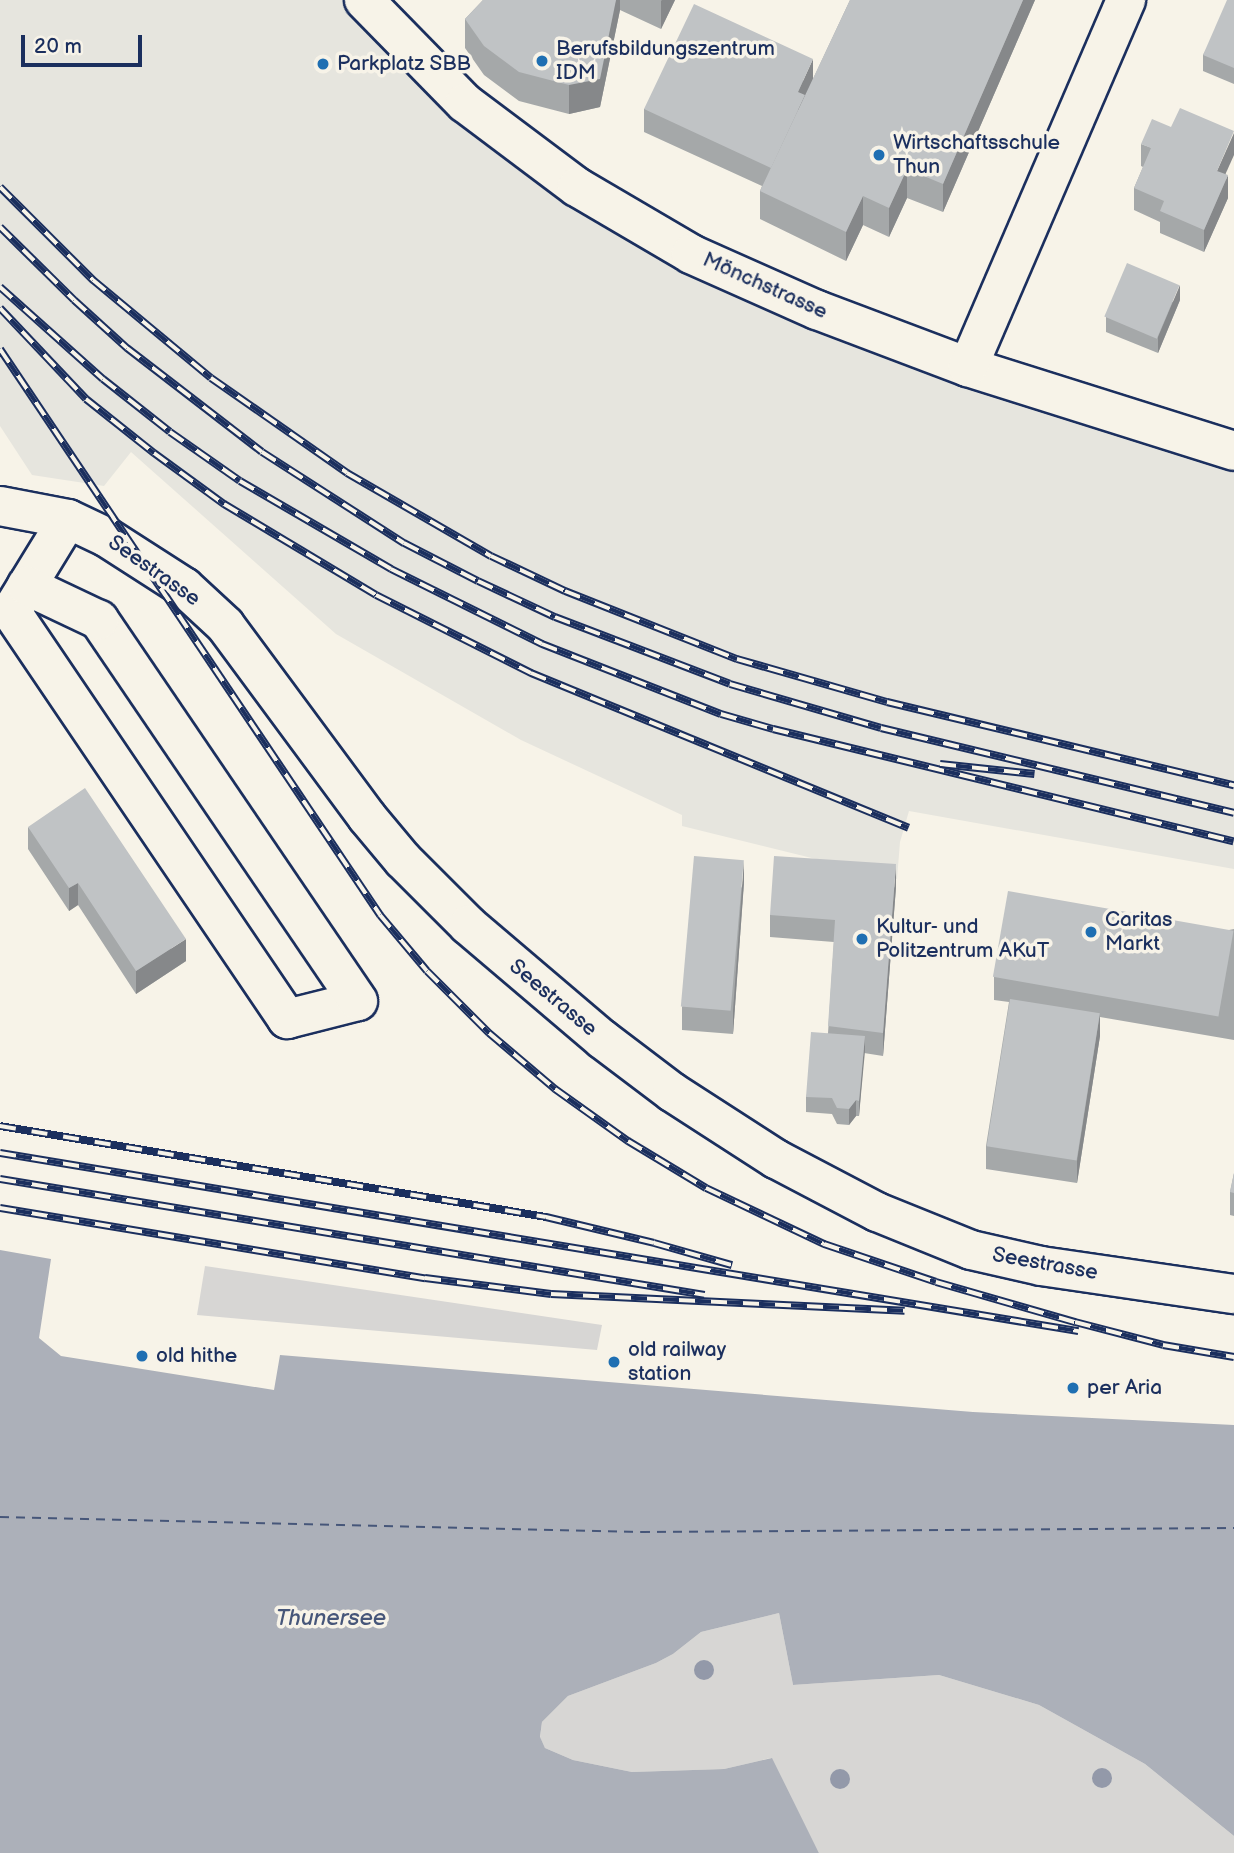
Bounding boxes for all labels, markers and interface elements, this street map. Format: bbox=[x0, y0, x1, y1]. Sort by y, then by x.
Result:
scale bar bbox=[24, 21, 145, 65]
text: 20 m bbox=[34, 34, 82, 59]
place label: Berufsbildungszentrum IDM bbox=[556, 36, 775, 86]
place label: Parkplatz SBB bbox=[337, 51, 471, 77]
marker: Berufsbildungszentrum IDM bbox=[534, 53, 550, 69]
marker: Parkplatz SBB bbox=[315, 56, 331, 72]
place label: Wirtschaftsschule Thun bbox=[893, 130, 1060, 180]
marker: Wirtschaftsschule Thun bbox=[871, 147, 887, 163]
street label: Mönchstrasse bbox=[699, 247, 831, 325]
street label: Seestrasse bbox=[103, 530, 205, 612]
place label: Caritas Markt bbox=[1105, 907, 1172, 957]
place label: Kultur- und Politzentrum AKuT bbox=[876, 914, 1049, 964]
marker: Caritas Markt bbox=[1083, 924, 1099, 940]
marker: Kultur- und Politzentrum AKuT bbox=[854, 931, 870, 947]
street label: Seestrasse bbox=[504, 954, 602, 1042]
street label: Seestrasse bbox=[990, 1242, 1100, 1286]
place label: old railway station bbox=[628, 1337, 726, 1387]
place label: old hithe bbox=[156, 1343, 237, 1369]
marker: old hithe bbox=[134, 1348, 150, 1364]
marker: old railway station bbox=[606, 1354, 622, 1370]
place label: per Aria bbox=[1087, 1375, 1162, 1401]
marker: per Aria bbox=[1065, 1380, 1081, 1396]
water label: Thunersee bbox=[276, 1604, 386, 1632]

